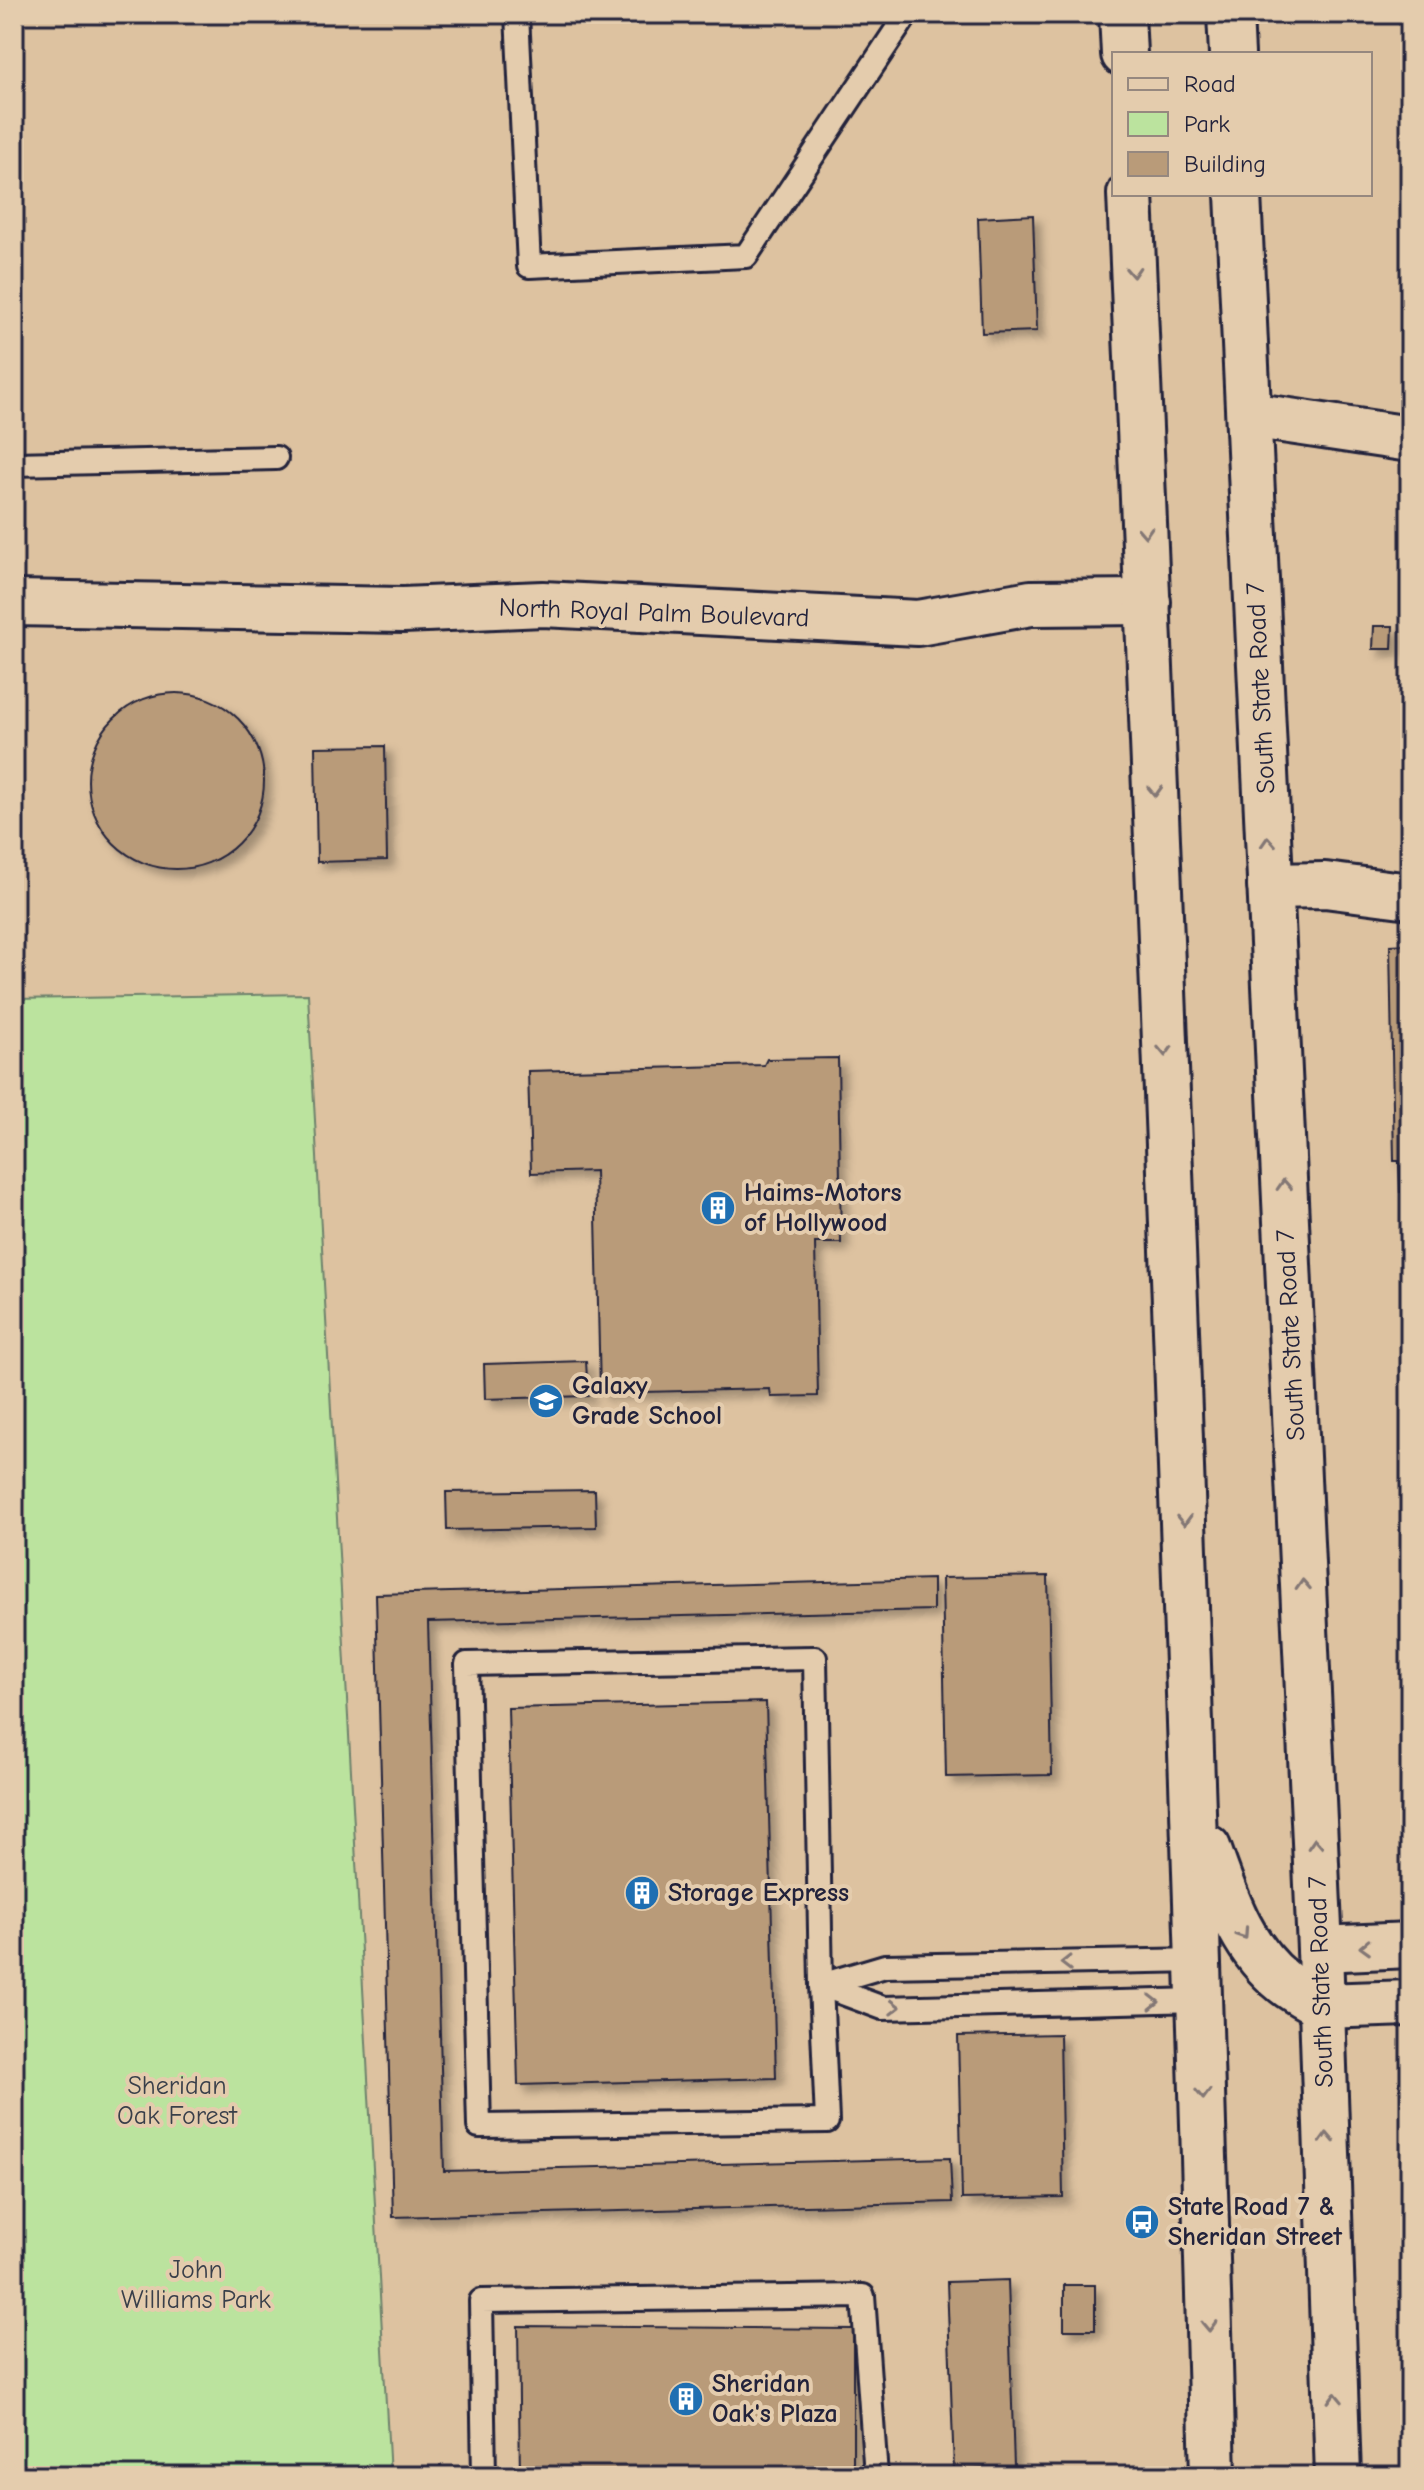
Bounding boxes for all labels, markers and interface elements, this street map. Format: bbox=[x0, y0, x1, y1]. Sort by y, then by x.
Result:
legend bbox=[1112, 52, 1372, 196]
text: Road bbox=[1184, 70, 1236, 98]
text: Park bbox=[1184, 110, 1230, 138]
text: Building bbox=[1184, 150, 1266, 178]
one-way arrow bbox=[1125, 266, 1142, 279]
one-way arrow bbox=[1136, 526, 1153, 539]
street label: South State Road 7 bbox=[1240, 582, 1282, 794]
street label: North Royal Palm Boulevard bbox=[498, 593, 810, 633]
one-way arrow bbox=[1146, 785, 1163, 798]
one-way arrow bbox=[1260, 835, 1277, 848]
one-way arrow bbox=[1157, 1045, 1174, 1058]
place label: Haims-Motors of Hollywood bbox=[744, 1178, 902, 1238]
one-way arrow bbox=[1275, 1178, 1292, 1191]
building icon: Haims-Motors of Hollywood bbox=[699, 1189, 737, 1227]
street label: South State Road 7 bbox=[1270, 1229, 1312, 1441]
place label: Galaxy Grade School bbox=[572, 1371, 722, 1431]
school or university icon: Galaxy Grade School bbox=[527, 1382, 565, 1420]
one-way arrow bbox=[1175, 1514, 1192, 1527]
one-way arrow bbox=[1294, 1578, 1311, 1591]
one-way arrow bbox=[1307, 1837, 1324, 1850]
building icon: Storage Express bbox=[623, 1874, 661, 1912]
street label: South State Road 7 bbox=[1302, 1876, 1340, 2088]
place label: Storage Express bbox=[668, 1878, 849, 1908]
one-way arrow bbox=[1233, 1925, 1248, 1939]
one-way arrow bbox=[1358, 1938, 1371, 1956]
one-way arrow bbox=[1059, 1954, 1072, 1972]
one-way arrow bbox=[1148, 1993, 1161, 2010]
one-way arrow bbox=[889, 1999, 901, 2016]
park label: Sheridan Oak Forest bbox=[117, 2071, 238, 2131]
one-way arrow bbox=[1194, 2088, 1211, 2101]
one-way arrow bbox=[1318, 2131, 1335, 2144]
place label: State Road 7 & Sheridan Street bbox=[1168, 2192, 1343, 2252]
bus stop icon: State Road 7 & Sheridan Street bbox=[1123, 2203, 1161, 2241]
park label: John Williams Park bbox=[121, 2255, 271, 2315]
one-way arrow bbox=[1201, 2320, 1218, 2333]
place label: Sheridan Oak's Plaza bbox=[712, 2369, 838, 2429]
building icon: Sheridan Oak's Plaza bbox=[667, 2380, 705, 2418]
one-way arrow bbox=[1327, 2391, 1344, 2404]

